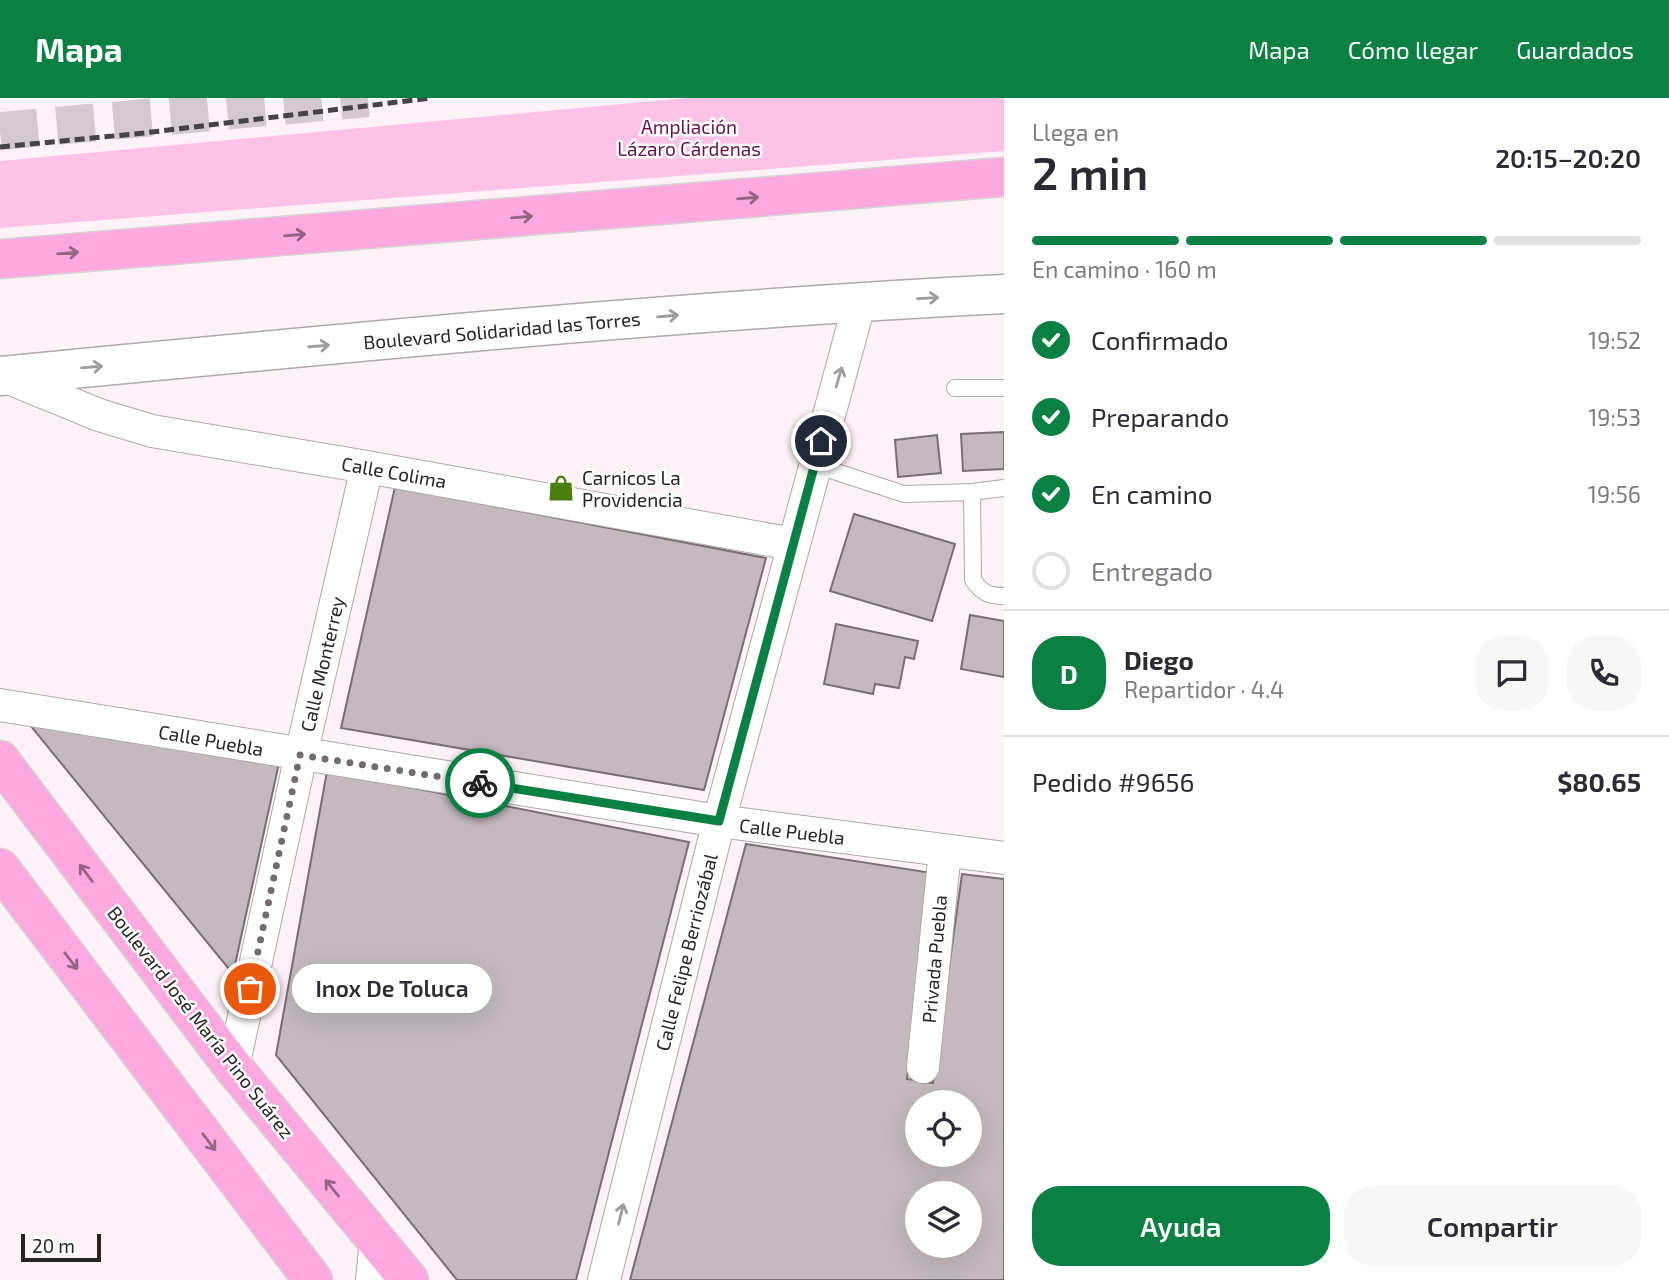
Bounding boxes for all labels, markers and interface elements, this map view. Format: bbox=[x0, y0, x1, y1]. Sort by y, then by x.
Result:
text: Mapa bbox=[35, 29, 123, 69]
text: Mapa bbox=[1248, 35, 1310, 64]
text: Cómo llegar bbox=[1348, 35, 1478, 64]
text: Guardados bbox=[1516, 35, 1634, 64]
park label: Ampliación Lázaro Cárdenas bbox=[617, 115, 761, 160]
text: Llega en bbox=[1032, 118, 1119, 146]
text: 20:15–20:20 bbox=[1495, 142, 1641, 173]
text: 2 min bbox=[1032, 144, 1148, 199]
one-way arrow bbox=[737, 191, 759, 204]
one-way arrow bbox=[510, 210, 532, 223]
one-way arrow bbox=[283, 228, 306, 241]
one-way arrow bbox=[56, 246, 79, 259]
text: En camino · 160 m bbox=[1032, 255, 1217, 283]
one-way arrow bbox=[917, 291, 940, 304]
street label: Boulevard Solidaridad las Torres bbox=[362, 306, 642, 354]
one-way arrow bbox=[656, 309, 678, 322]
icon: check bbox=[1032, 321, 1070, 359]
text: Confirmado bbox=[1091, 324, 1229, 355]
text: 19:52 bbox=[1588, 326, 1641, 354]
one-way arrow bbox=[307, 339, 330, 352]
one-way arrow bbox=[81, 360, 103, 373]
one-way arrow bbox=[833, 367, 846, 389]
icon: check bbox=[1032, 398, 1070, 436]
text: Preparando bbox=[1091, 401, 1229, 432]
text: 19:53 bbox=[1588, 403, 1641, 431]
pin bbox=[791, 411, 851, 471]
icon: home bbox=[802, 422, 840, 460]
street label: Calle Colima bbox=[340, 451, 448, 493]
place label: Carnicos La Providencia bbox=[582, 466, 683, 511]
shop icon: Carnicos La Providencia bbox=[546, 473, 576, 503]
icon: check bbox=[1032, 475, 1070, 513]
text: En camino bbox=[1091, 478, 1213, 509]
text: 19:56 bbox=[1588, 480, 1641, 508]
text: Entregado bbox=[1091, 555, 1213, 586]
street label: Calle Monterrey bbox=[295, 594, 349, 734]
button: chat bbox=[1475, 636, 1549, 710]
button: phone bbox=[1567, 636, 1641, 710]
text: Diego bbox=[1124, 644, 1194, 675]
text: D bbox=[1060, 658, 1078, 689]
text: Repartidor · 4.4 bbox=[1124, 675, 1284, 703]
street label: Calle Puebla bbox=[157, 719, 265, 761]
courier bbox=[445, 748, 515, 818]
icon: bike bbox=[461, 764, 499, 802]
text: Pedido #9656 bbox=[1032, 766, 1194, 797]
text: $80.65 bbox=[1557, 766, 1641, 797]
street label: Calle Puebla bbox=[738, 813, 846, 849]
street label: Calle Felipe Berriozábal bbox=[650, 851, 722, 1053]
one-way arrow bbox=[79, 864, 94, 883]
street label: Privada Puebla bbox=[917, 894, 951, 1024]
street label: Boulevard José María Pino Suárez bbox=[103, 901, 299, 1143]
one-way arrow bbox=[64, 951, 78, 970]
pin bbox=[220, 959, 280, 1019]
callout: Inox De Toluca bbox=[292, 964, 492, 1014]
icon: bag bbox=[231, 970, 269, 1008]
text: Inox De Toluca bbox=[315, 974, 469, 1002]
map controls bbox=[905, 1090, 982, 1258]
button: locate bbox=[905, 1090, 982, 1167]
one-way arrow bbox=[201, 1132, 216, 1151]
one-way arrow bbox=[324, 1179, 339, 1197]
button: layers bbox=[905, 1181, 982, 1258]
button: Ayuda bbox=[1032, 1186, 1330, 1266]
button: Compartir bbox=[1344, 1186, 1641, 1266]
one-way arrow bbox=[614, 1203, 628, 1226]
scale bar bbox=[21, 1231, 102, 1263]
text: 20 m bbox=[32, 1234, 75, 1257]

